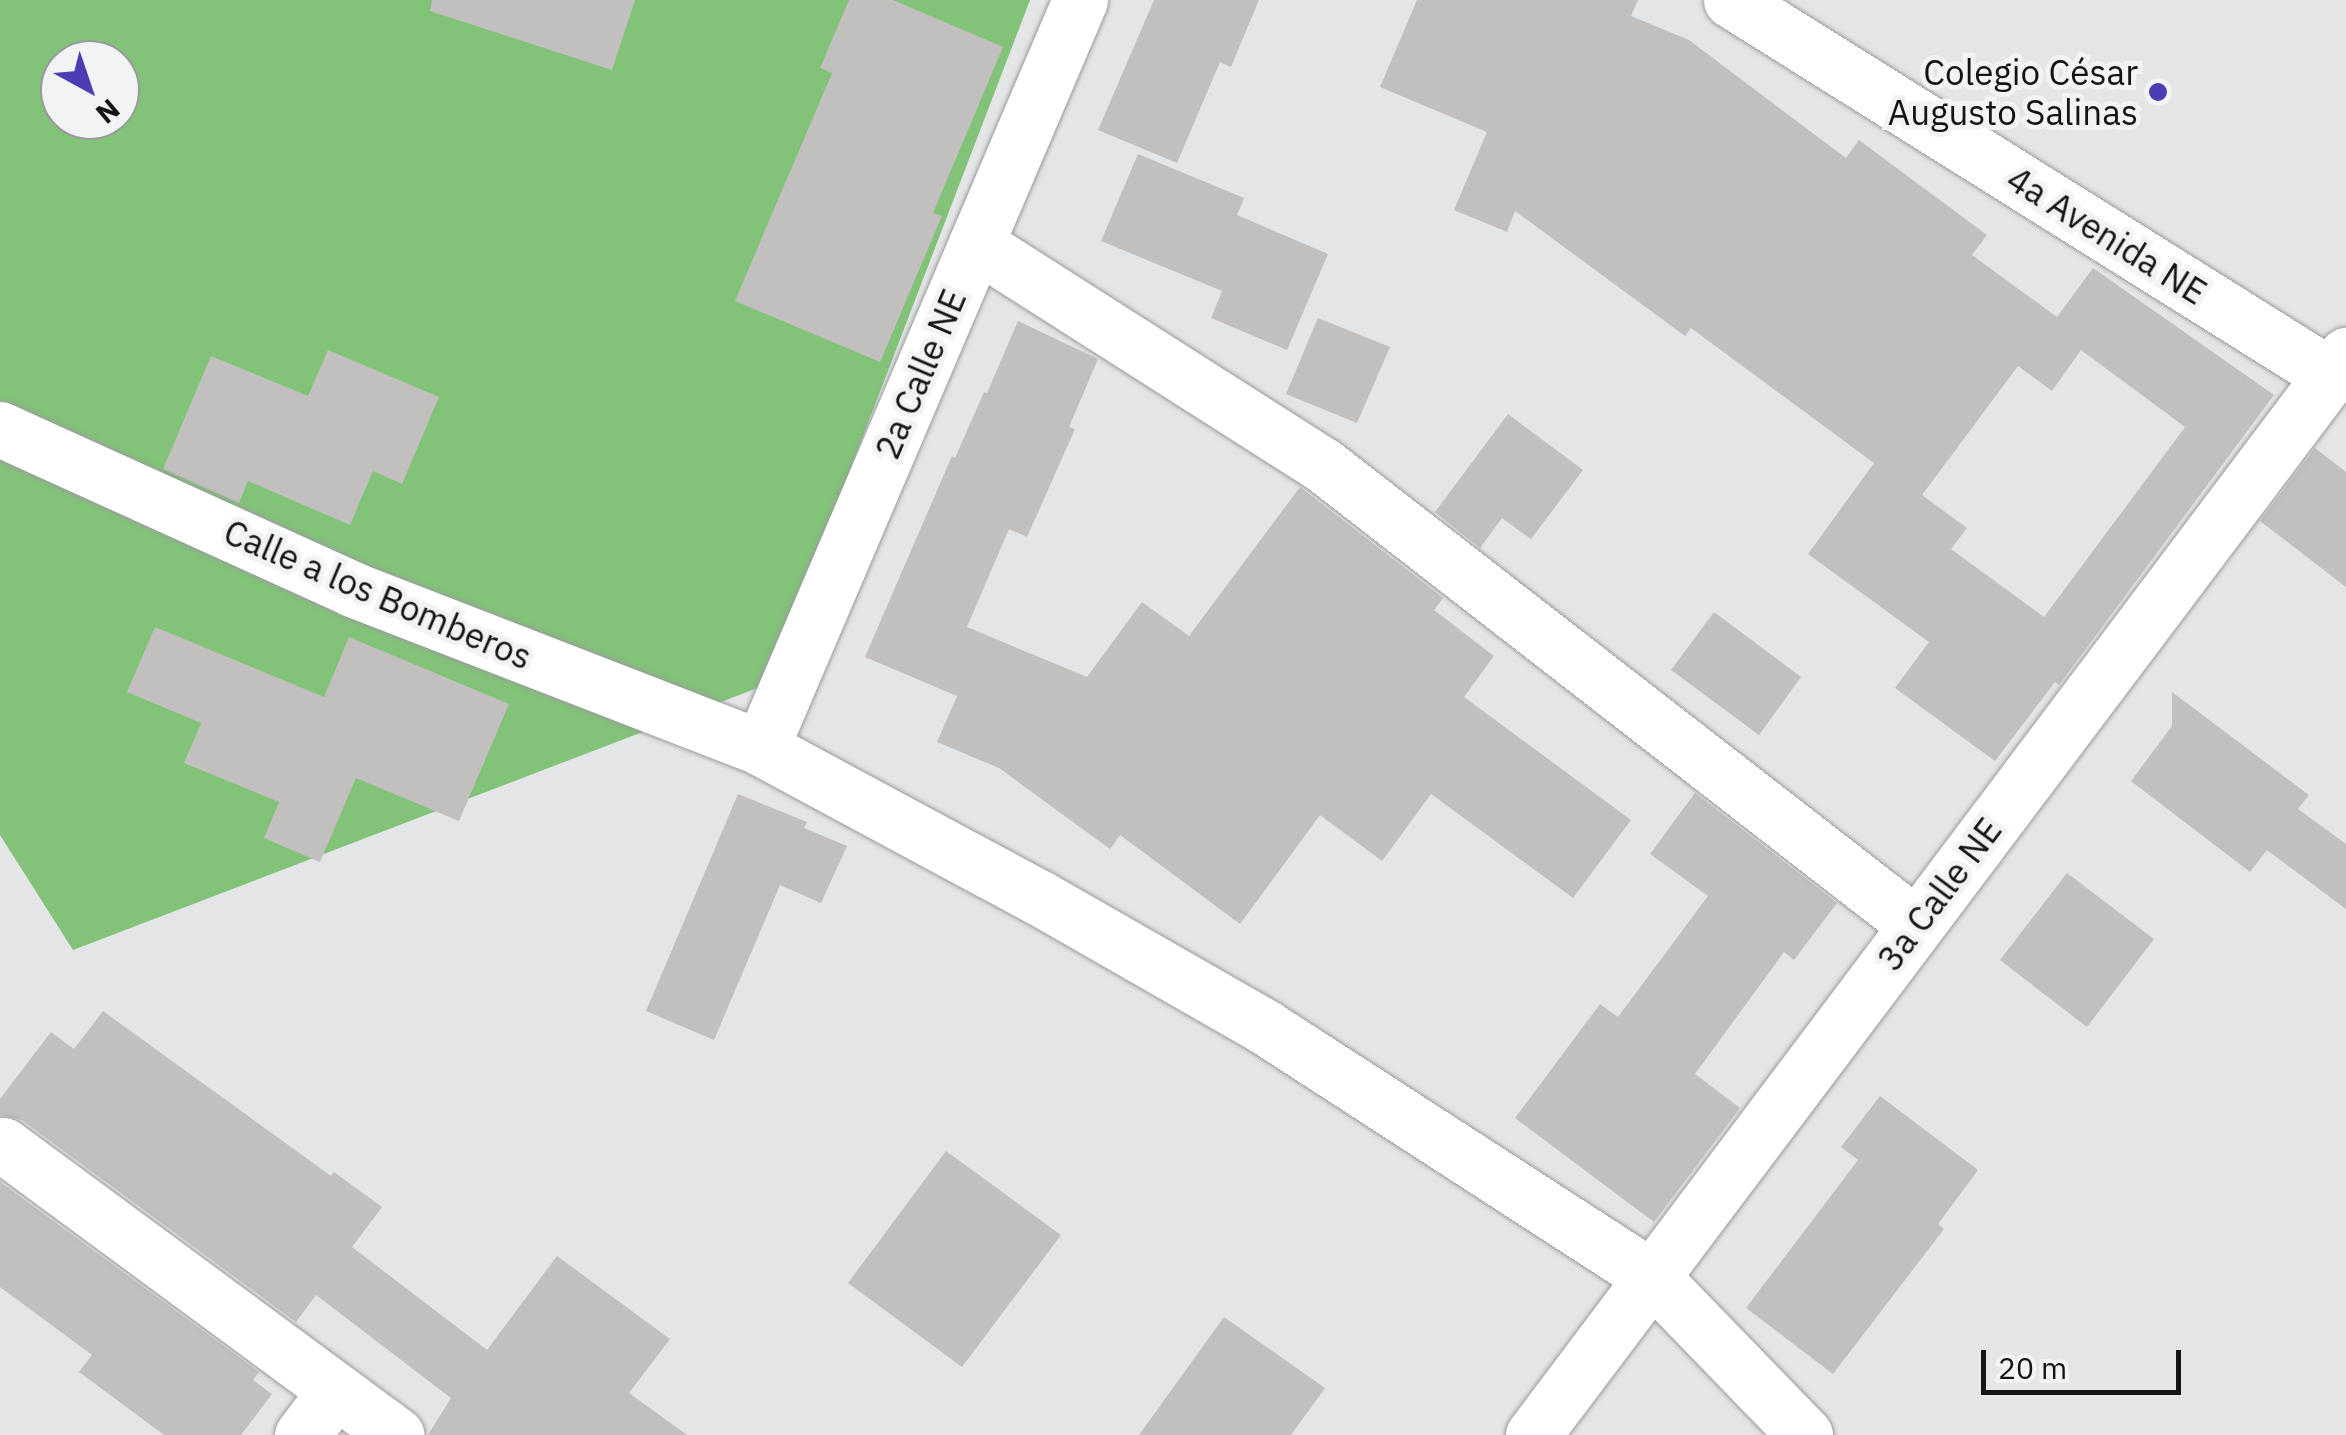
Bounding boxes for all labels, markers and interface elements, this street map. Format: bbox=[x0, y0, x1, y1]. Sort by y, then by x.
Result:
north arrow bbox=[40, 40, 140, 140]
place label: Colegio César Augusto Salinas bbox=[1888, 51, 2138, 133]
marker: Colegio César Augusto Salinas bbox=[2147, 81, 2169, 103]
text: N bbox=[89, 91, 128, 133]
street label: 4a Avenida NE bbox=[2000, 157, 2214, 313]
street label: 2a Calle NE bbox=[866, 283, 974, 465]
street label: Calle a los Bomberos bbox=[218, 510, 538, 678]
street label: 3a Calle NE bbox=[1868, 810, 2010, 978]
scale bar bbox=[1986, 1330, 2186, 1392]
text: 20 m bbox=[1998, 1348, 2067, 1387]

